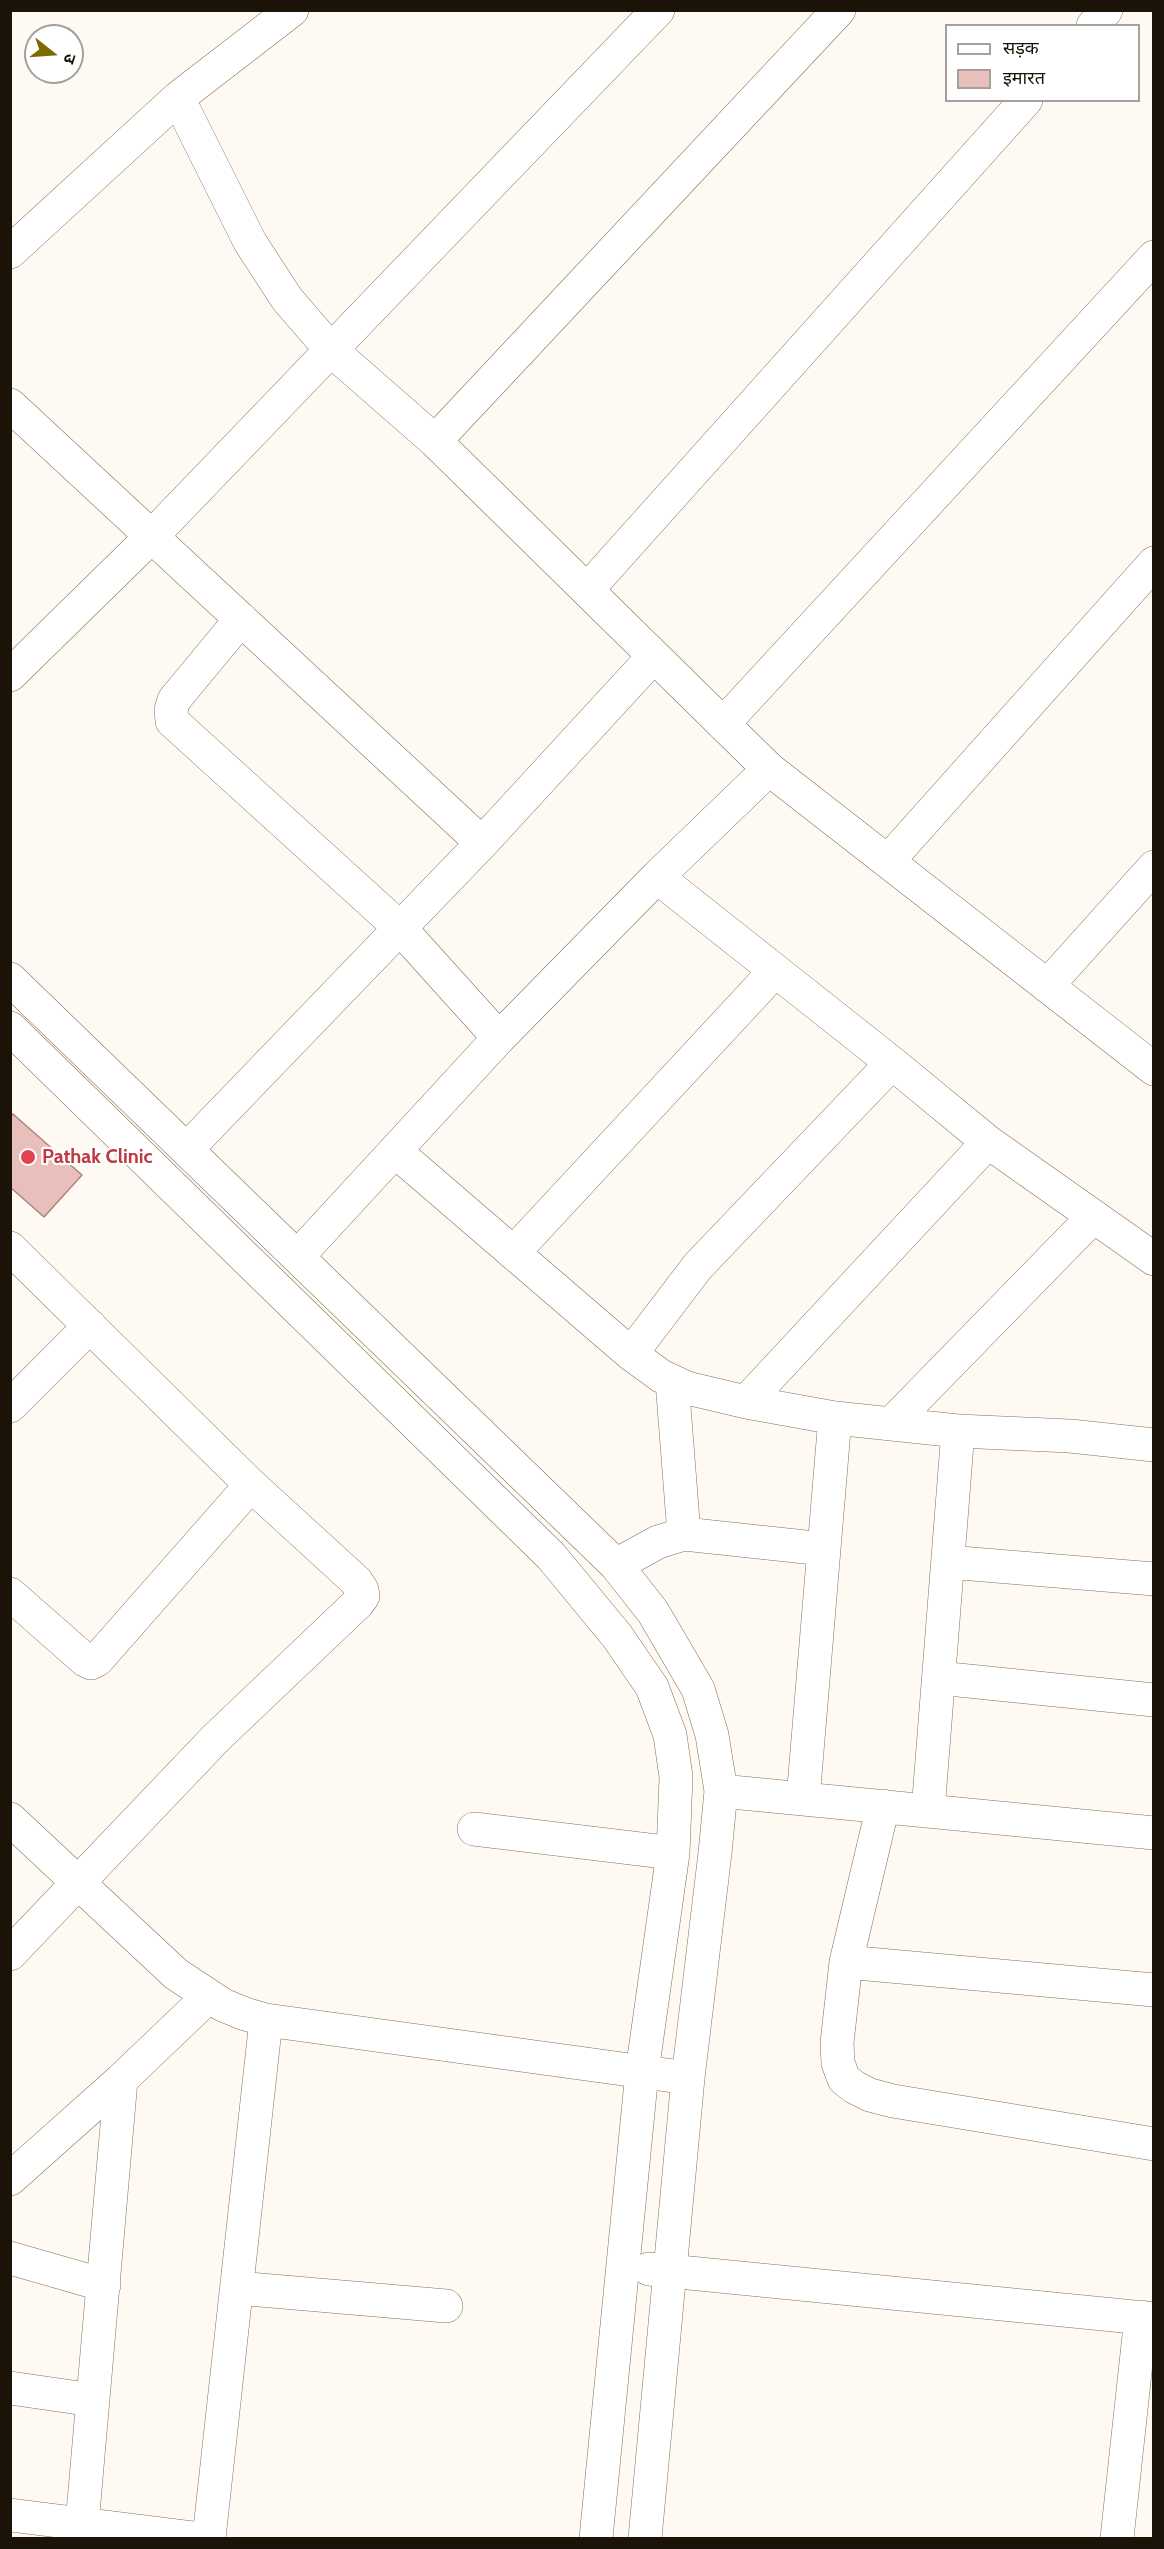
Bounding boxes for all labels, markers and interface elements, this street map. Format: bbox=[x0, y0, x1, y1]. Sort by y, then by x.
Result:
north arrow bbox=[24, 24, 84, 84]
legend bbox=[945, 24, 1140, 102]
text: सड़क bbox=[1003, 37, 1039, 59]
text: उ bbox=[59, 52, 80, 66]
text: इमारत bbox=[1003, 67, 1045, 89]
place label: Pathak Clinic bbox=[42, 1145, 153, 1169]
marker: Pathak Clinic bbox=[19, 1148, 37, 1166]

